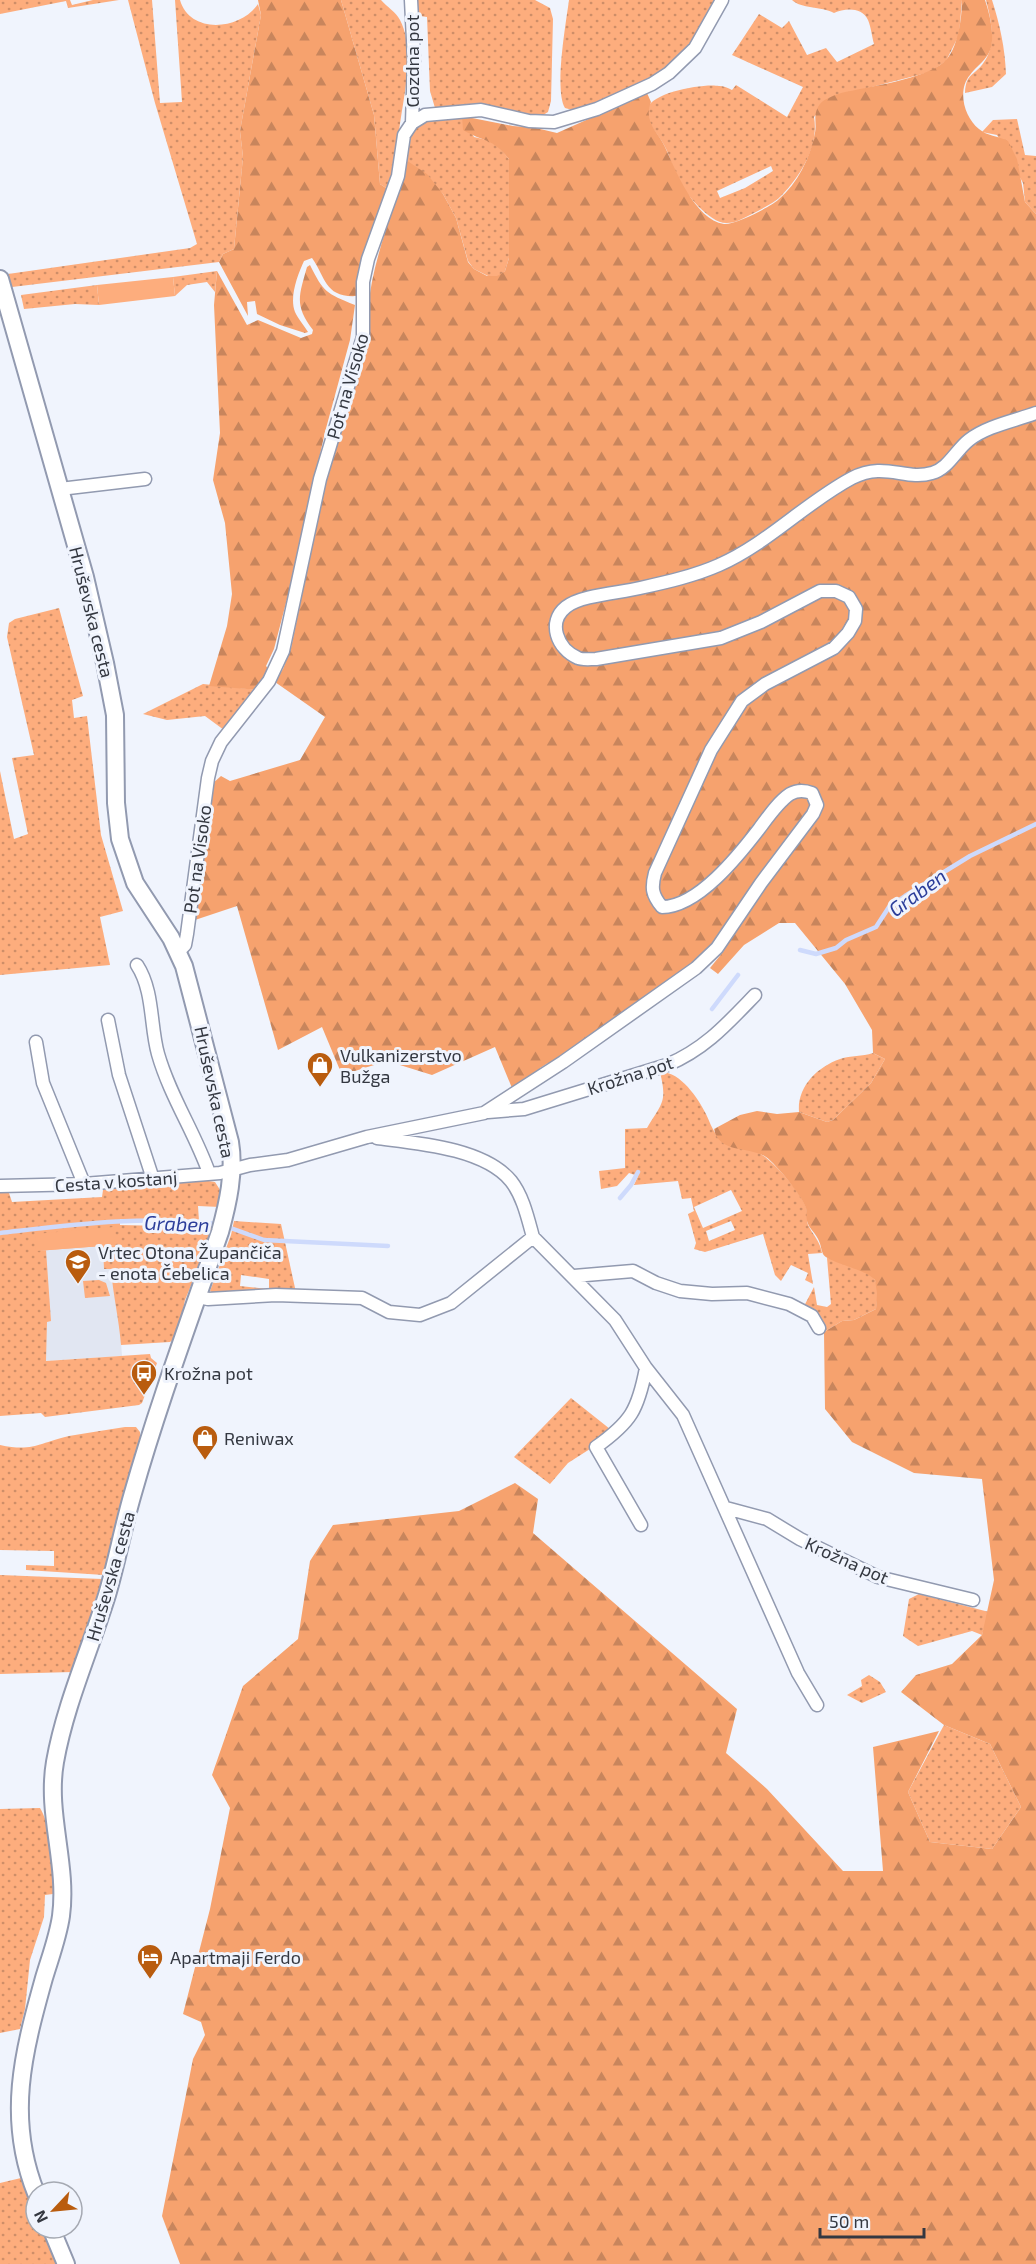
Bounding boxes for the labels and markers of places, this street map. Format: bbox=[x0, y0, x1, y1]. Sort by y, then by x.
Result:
place label: Vulkanizerstvo Bužga bbox=[340, 1044, 462, 1087]
shop icon: Vulkanizerstvo Bužga bbox=[305, 1050, 335, 1088]
place label: Vrtec Otona Župančiča - enota Čebelica bbox=[98, 1241, 282, 1284]
school or university icon: Vrtec Otona Župančiča - enota Čebelica bbox=[63, 1247, 93, 1285]
bus stop icon: Krožna pot bbox=[129, 1358, 159, 1396]
place label: Krožna pot bbox=[164, 1362, 253, 1384]
shop icon: Reniwax bbox=[190, 1423, 220, 1461]
place label: Reniwax bbox=[224, 1427, 294, 1449]
hotel icon: Apartmaji Ferdo bbox=[135, 1942, 165, 1980]
place label: Apartmaji Ferdo bbox=[170, 1946, 301, 1968]

